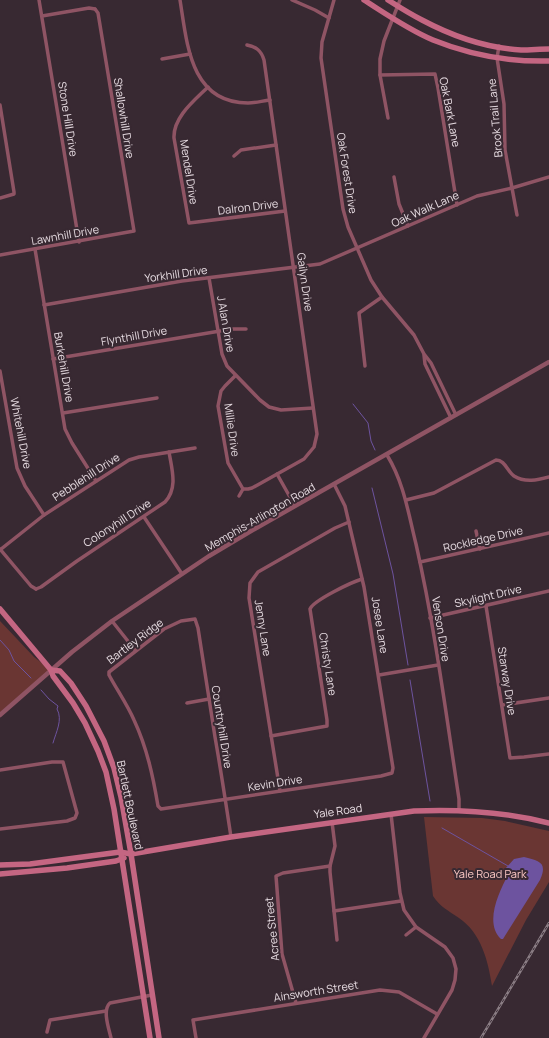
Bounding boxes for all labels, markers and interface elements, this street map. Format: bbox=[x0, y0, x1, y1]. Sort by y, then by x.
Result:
street label: Oak Bark Lane bbox=[436, 76, 465, 149]
street label: Shallowhill Drive bbox=[111, 77, 138, 160]
street label: Brook Trail Lane bbox=[484, 77, 505, 158]
street label: Stone Hill Drive bbox=[55, 80, 82, 158]
street label: Oak Forest Drive bbox=[334, 131, 361, 215]
street label: Mendel Drive bbox=[177, 138, 202, 206]
street label: Oak Walk Lane bbox=[389, 187, 461, 230]
street label: Dalron Drive bbox=[217, 195, 280, 218]
street label: Lawnhill Drive bbox=[30, 221, 101, 248]
street label: Gailyn Drive bbox=[294, 252, 317, 313]
street label: Yorkhill Drive bbox=[144, 262, 209, 285]
street label: J Alan Drive bbox=[214, 294, 239, 354]
street label: Flynthill Drive bbox=[100, 322, 169, 349]
street label: Burkehill Drive bbox=[51, 331, 78, 404]
street label: Whitehill Drive bbox=[7, 396, 36, 470]
street label: Millie Drive bbox=[221, 402, 244, 458]
street label: Pebblehill Drive bbox=[49, 449, 123, 504]
street label: Memphis-Arlington Road bbox=[202, 479, 318, 554]
street label: Colonyhill Drive bbox=[80, 495, 154, 550]
street label: Rockledge Drive bbox=[442, 522, 525, 555]
street label: Skylight Drive bbox=[453, 580, 524, 611]
street label: Venson Drive bbox=[429, 595, 454, 663]
street label: Josee Lane bbox=[369, 596, 392, 655]
street label: Jenny Lane bbox=[252, 599, 275, 658]
street label: Bartley Ridge bbox=[103, 614, 166, 667]
street label: Christy Lane bbox=[316, 631, 341, 697]
street label: Starway Drive bbox=[495, 646, 520, 717]
street label: Countryhill Drive bbox=[209, 684, 237, 770]
street label: Bartlett Boulevard bbox=[114, 759, 147, 851]
street label: Kevin Drive bbox=[247, 771, 304, 794]
street label: Yale Road bbox=[313, 800, 363, 821]
park label: Yale Road Park bbox=[454, 866, 527, 881]
street label: Acree Street bbox=[261, 896, 282, 962]
street label: Ainsworth Street bbox=[272, 976, 359, 1005]

